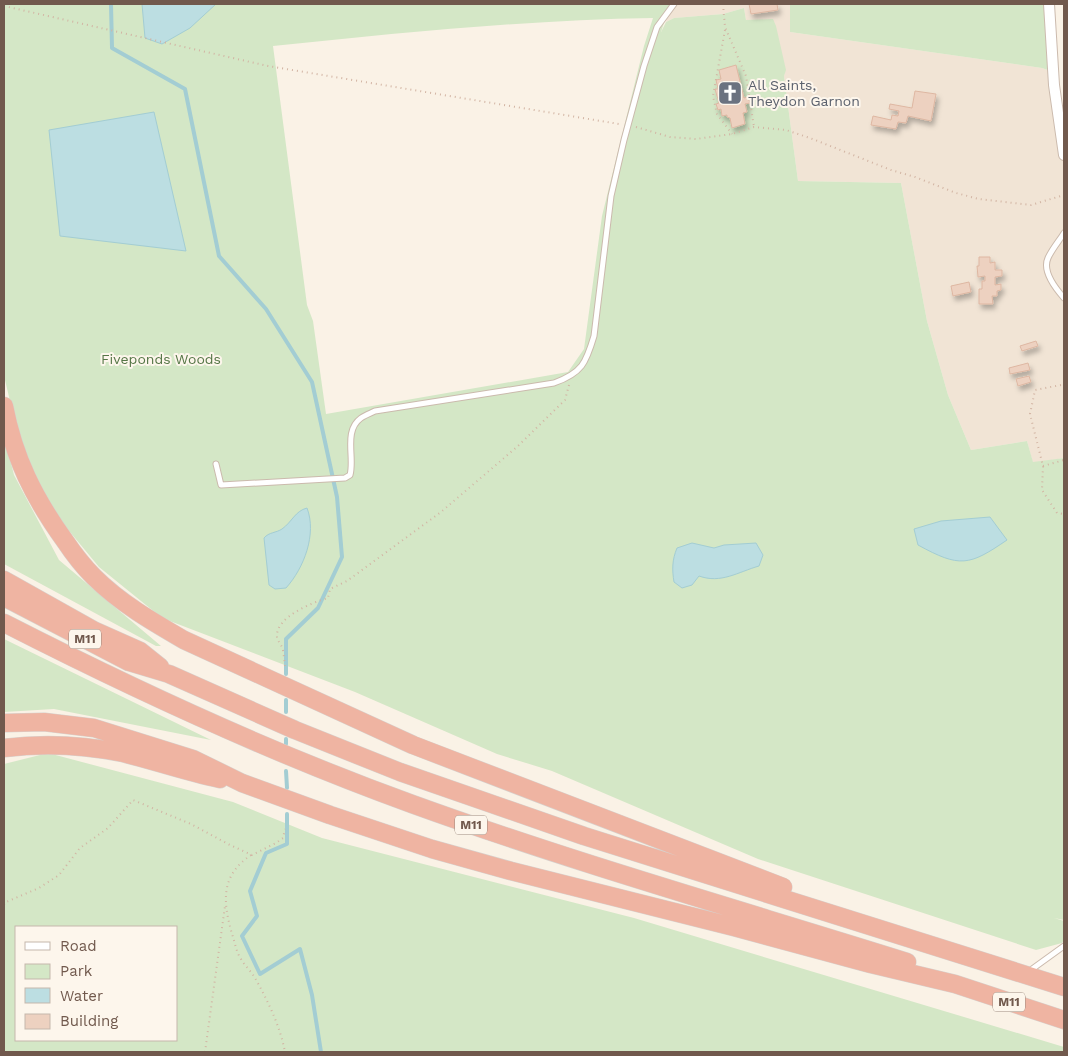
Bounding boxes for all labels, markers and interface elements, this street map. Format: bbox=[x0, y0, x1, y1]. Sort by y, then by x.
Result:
place label: All Saints, Theydon Garnon bbox=[748, 77, 860, 109]
church icon: All Saints, Theydon Garnon bbox=[717, 80, 743, 106]
park label: Fiveponds Woods bbox=[101, 351, 221, 367]
road number: M11 bbox=[69, 630, 101, 648]
road number: M11 bbox=[455, 816, 487, 834]
legend bbox=[15, 926, 178, 1041]
text: Road bbox=[60, 937, 97, 955]
text: Park bbox=[60, 962, 93, 980]
text: Water bbox=[60, 987, 103, 1005]
road number: M11 bbox=[993, 992, 1025, 1012]
text: Building bbox=[60, 1012, 118, 1030]

